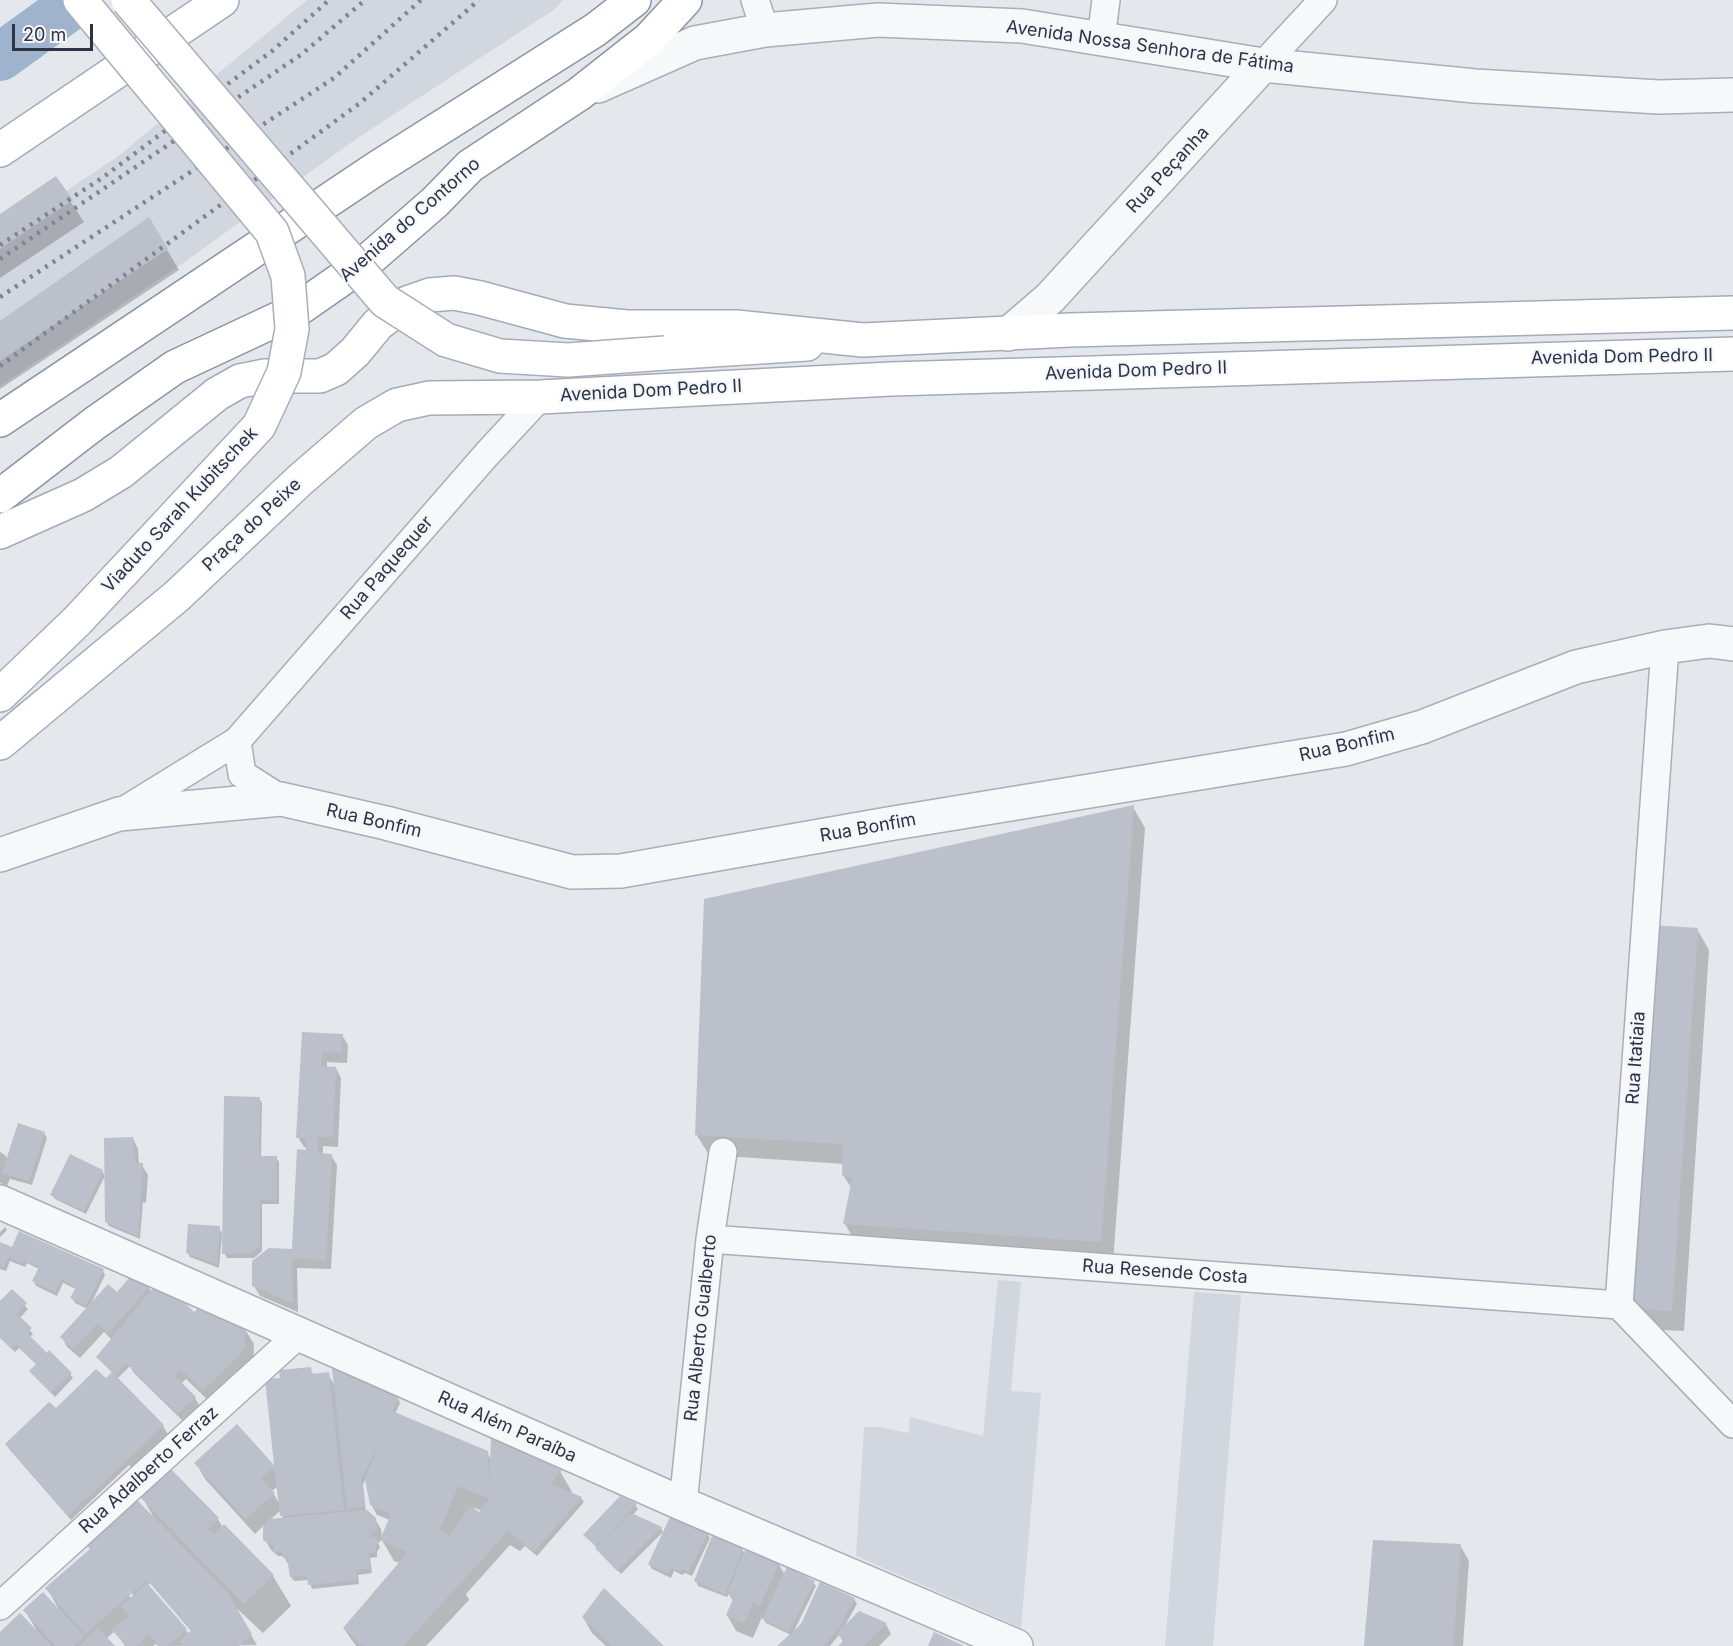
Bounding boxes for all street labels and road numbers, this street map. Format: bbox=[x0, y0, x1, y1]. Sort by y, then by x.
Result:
street label: Avenida Nossa Senhora de Fátima bbox=[1005, 16, 1295, 78]
street label: Rua Peçanha bbox=[1122, 122, 1214, 218]
street label: Avenida do Contorno bbox=[335, 153, 485, 287]
street label: Avenida Dom Pedro II bbox=[1531, 345, 1713, 369]
street label: Avenida Dom Pedro II bbox=[1045, 357, 1227, 385]
street label: Avenida Dom Pedro II bbox=[559, 375, 743, 407]
street label: Viaduto Sarah Kubitschek bbox=[98, 423, 262, 597]
street label: Praça do Peixe bbox=[198, 474, 306, 576]
street label: Rua Paquequer bbox=[336, 512, 438, 624]
street label: Rua Bonfim bbox=[1297, 724, 1397, 766]
street label: Rua Bonfim bbox=[324, 800, 424, 842]
street label: Rua Bonfim bbox=[818, 809, 918, 847]
street label: Rua Itatiaia bbox=[1622, 1011, 1650, 1105]
street label: Rua Alberto Gualberto bbox=[680, 1233, 722, 1423]
street label: Rua Resende Costa bbox=[1081, 1255, 1249, 1289]
street label: Rua Além Paraíba bbox=[434, 1387, 580, 1467]
street label: Rua Adalberto Ferraz bbox=[75, 1402, 223, 1538]

